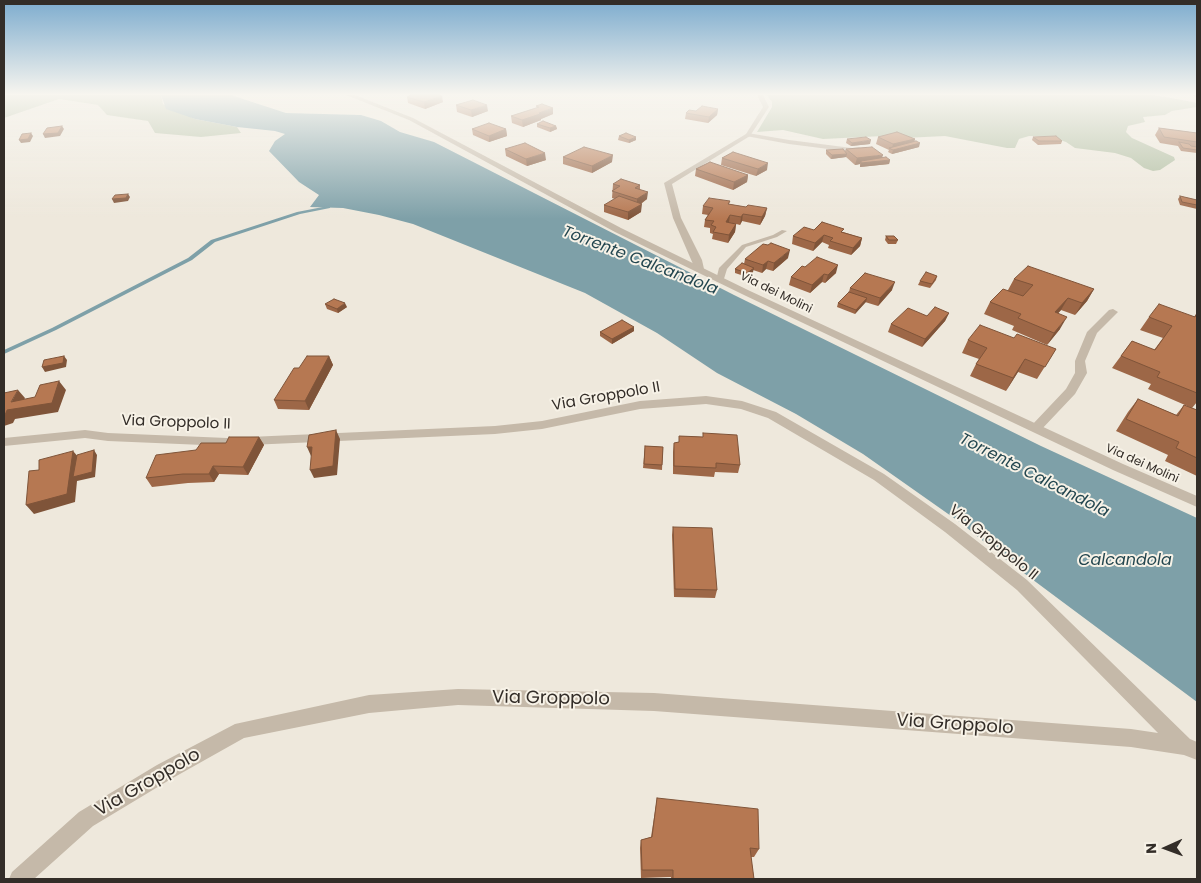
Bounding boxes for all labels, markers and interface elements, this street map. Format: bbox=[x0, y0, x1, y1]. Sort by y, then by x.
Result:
water label: Torrente Calcandola bbox=[559, 222, 721, 300]
street label: Via dei Molini bbox=[738, 269, 814, 317]
street label: Via Groppolo II bbox=[551, 379, 661, 415]
street label: Via Groppolo II bbox=[121, 412, 231, 434]
water label: Torrente Calcandola bbox=[956, 430, 1112, 522]
street label: Via dei Molini bbox=[1103, 441, 1181, 487]
street label: Via Groppolo II bbox=[945, 502, 1041, 584]
water label: Calcandola bbox=[1078, 551, 1172, 571]
street label: Via Groppolo bbox=[492, 687, 610, 711]
street label: Via Groppolo bbox=[896, 710, 1014, 740]
street label: Via Groppolo bbox=[92, 744, 204, 822]
north arrow bbox=[1141, 823, 1191, 873]
text: N bbox=[1141, 843, 1161, 854]

